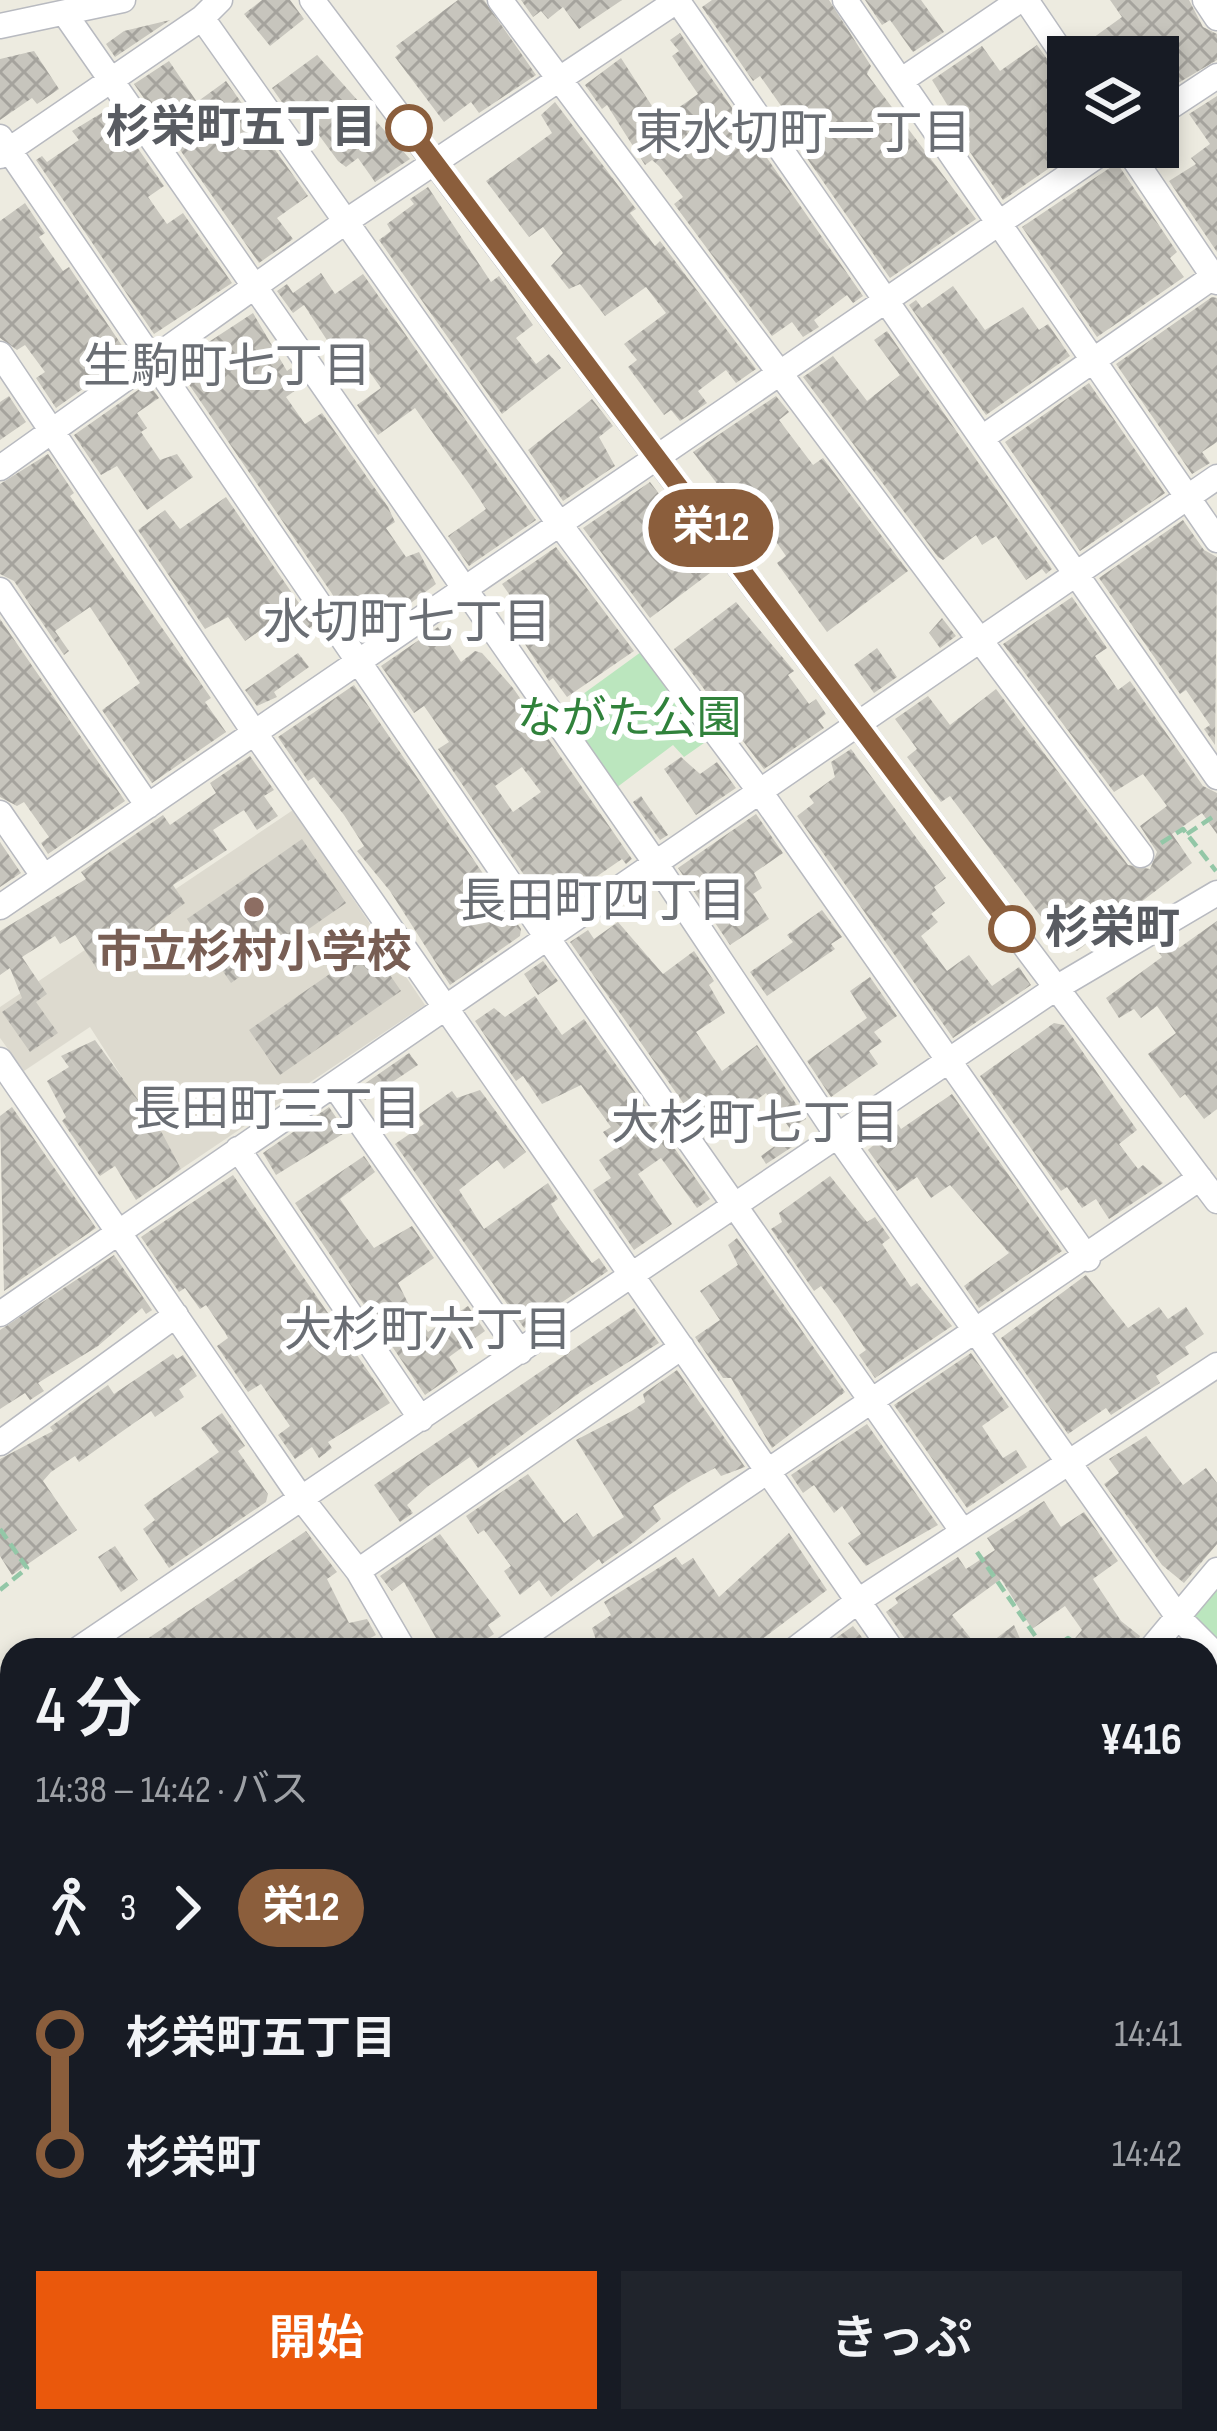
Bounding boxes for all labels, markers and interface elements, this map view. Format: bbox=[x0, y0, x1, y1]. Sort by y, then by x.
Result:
map controls bbox=[1047, 36, 1179, 168]
button: layers bbox=[1047, 36, 1179, 168]
place label: 杉栄町五丁目 bbox=[106, 101, 376, 156]
marker: 杉栄町五丁目 bbox=[387, 106, 431, 150]
district label: 東水切町一丁目 bbox=[635, 106, 971, 163]
district label: 生駒町七丁目 bbox=[83, 339, 371, 396]
line badge: 栄12 bbox=[642, 489, 780, 567]
text: 栄12 bbox=[672, 502, 750, 553]
district label: 水切町七丁目 bbox=[263, 595, 551, 652]
park label: ながた公園 bbox=[516, 692, 742, 747]
district label: 長田町四丁目 bbox=[458, 874, 746, 931]
marker: 市立杉村小学校 bbox=[241, 894, 267, 920]
place label: 杉栄町 bbox=[1045, 902, 1180, 957]
marker: 杉栄町 bbox=[990, 907, 1034, 951]
place label: 市立杉村小学校 bbox=[96, 926, 412, 981]
district label: 長田町三丁目 bbox=[133, 1082, 421, 1139]
district label: 大杉町七丁目 bbox=[611, 1096, 899, 1153]
district label: 大杉町六丁目 bbox=[284, 1303, 572, 1360]
text: 4 分 bbox=[36, 1672, 142, 1751]
text: ¥416 bbox=[1100, 1713, 1182, 1768]
text: 14:38 – 14:42 · バス bbox=[36, 1767, 309, 1814]
icon: walk bbox=[36, 1875, 102, 1941]
icon: forward bbox=[154, 1875, 220, 1941]
text: 栄12 bbox=[262, 1882, 340, 1933]
text: 3 bbox=[120, 1885, 136, 1932]
text: 14:41 bbox=[1115, 2011, 1182, 2058]
text: 杉栄町五丁目 bbox=[126, 2012, 396, 2067]
text: 14:42 bbox=[1112, 2131, 1182, 2178]
text: 杉栄町 bbox=[126, 2132, 261, 2187]
button: 開始 bbox=[36, 2271, 597, 2409]
button: きっぷ bbox=[621, 2271, 1182, 2409]

